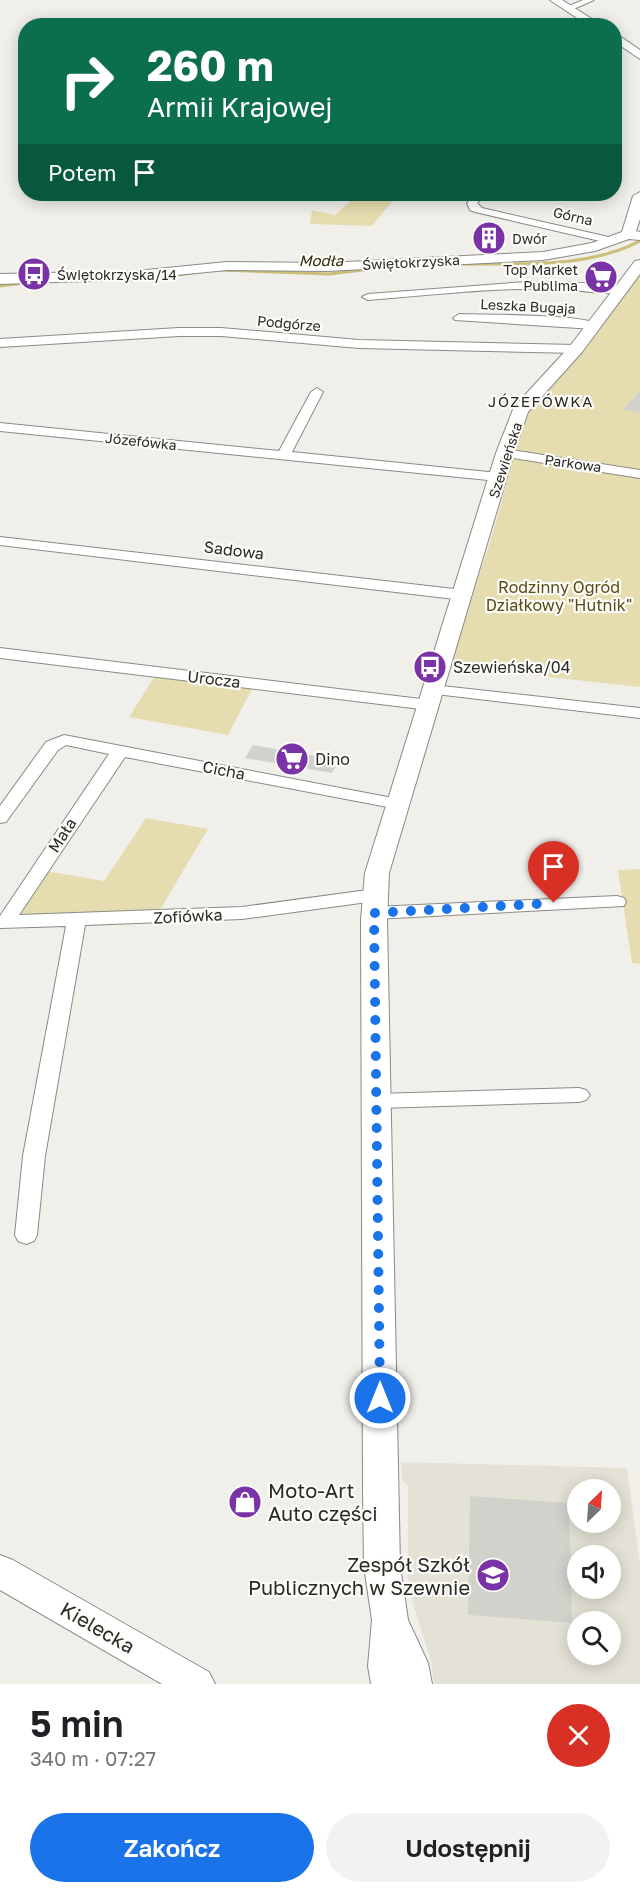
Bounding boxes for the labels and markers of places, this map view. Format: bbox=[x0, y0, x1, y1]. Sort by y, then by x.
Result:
building icon: Dwór bbox=[471, 220, 507, 256]
place label: Dwór bbox=[512, 230, 547, 247]
bus stop icon: Świętokrzyska/14 bbox=[16, 256, 52, 292]
supermarket icon: Top Market Publima bbox=[583, 259, 619, 295]
place label: Top Market Publima bbox=[503, 261, 578, 294]
place label: Świętokrzyska/14 bbox=[57, 266, 177, 283]
bus stop icon: Szewieńska/04 bbox=[412, 649, 448, 685]
place label: Szewieńska/04 bbox=[453, 657, 571, 677]
supermarket icon: Dino bbox=[274, 741, 310, 777]
place label: Dino bbox=[315, 749, 350, 769]
pin bbox=[528, 841, 579, 903]
place label: Moto-Art Auto części bbox=[268, 1478, 378, 1525]
shop icon: Moto-Art Auto części bbox=[227, 1484, 263, 1520]
place label: Zespół Szkół Publicznych w Szewnie bbox=[248, 1552, 470, 1599]
school or university icon: Zespół Szkół Publicznych w Szewnie bbox=[475, 1557, 511, 1593]

